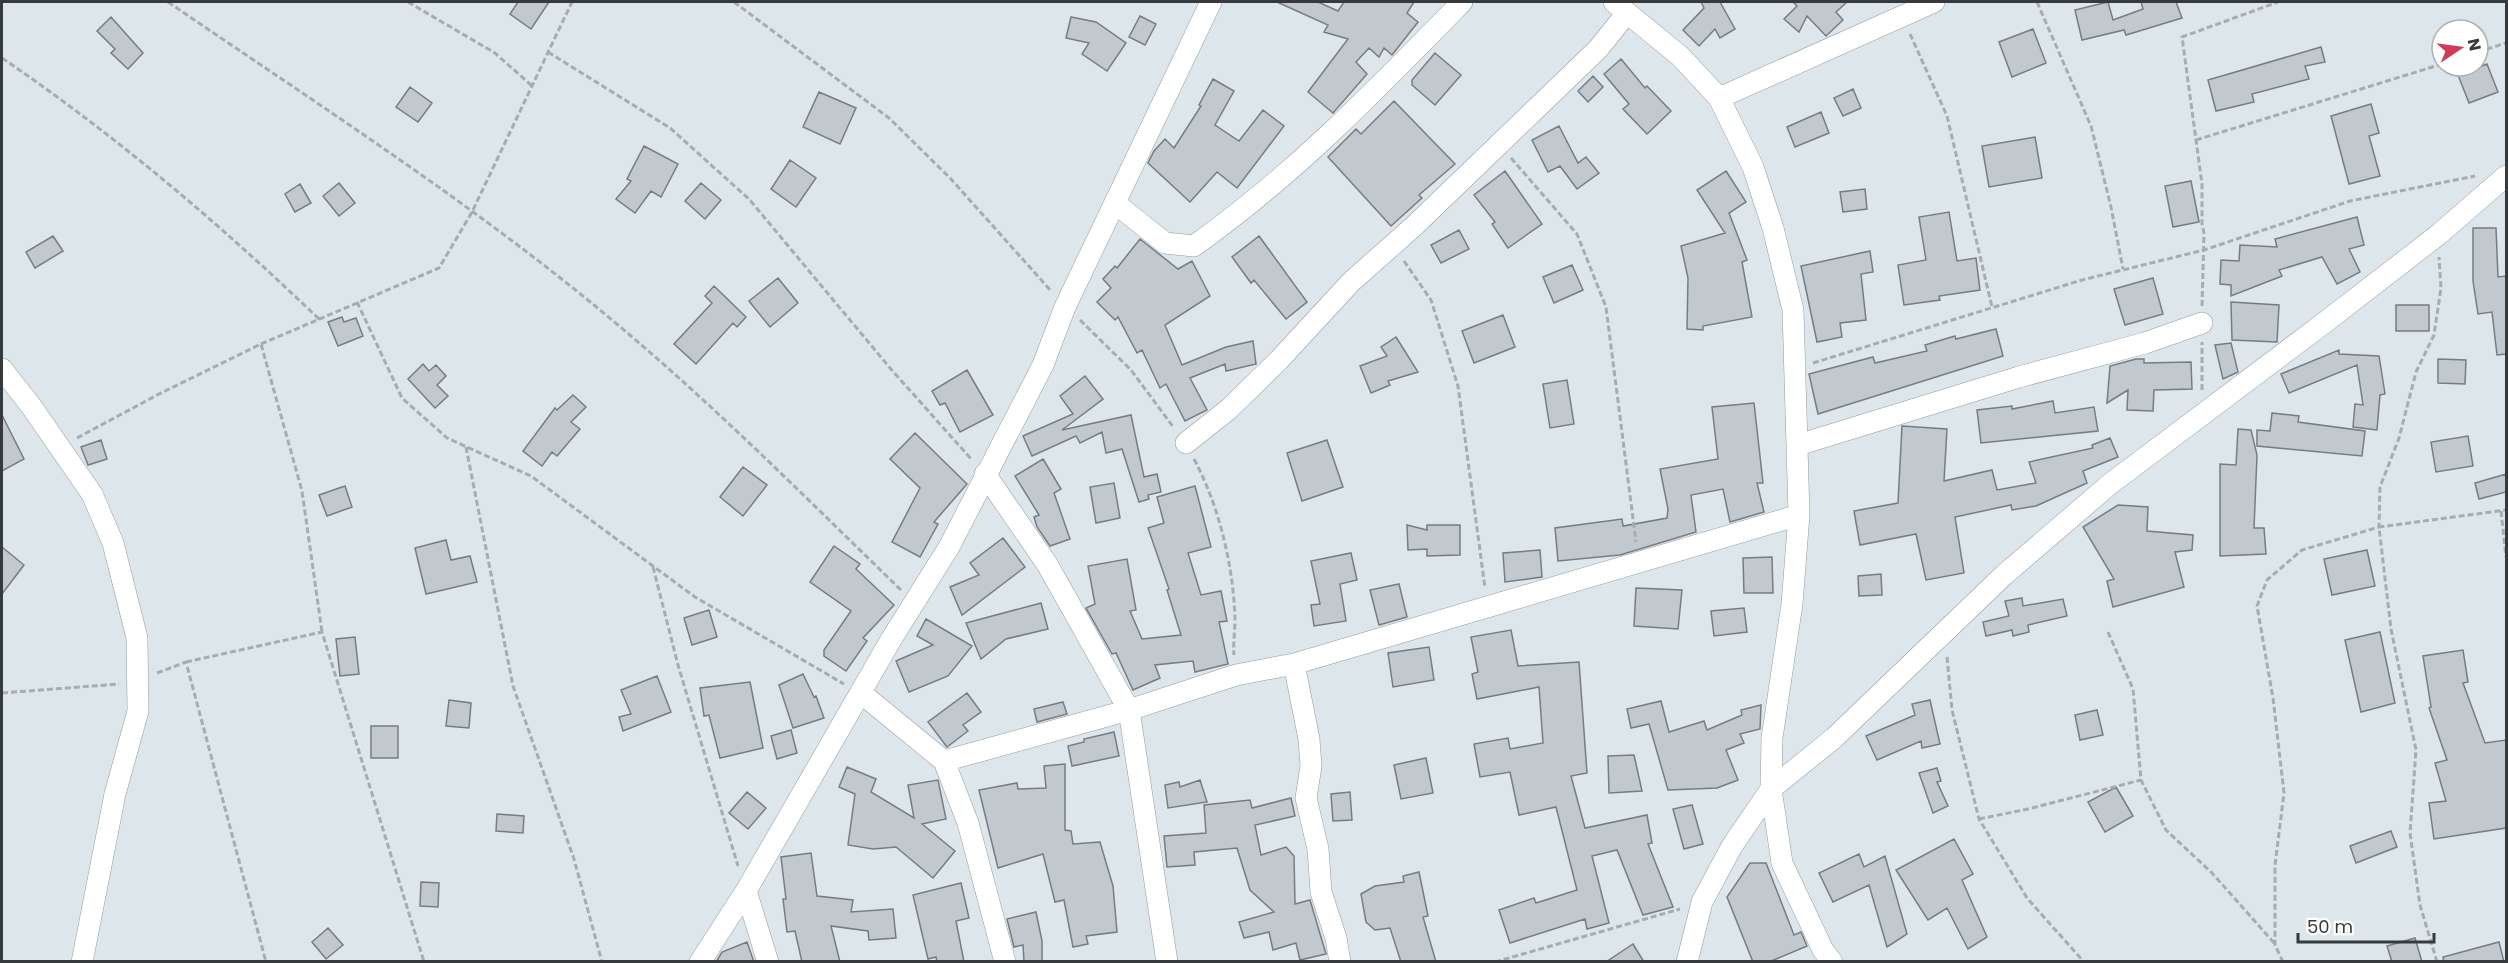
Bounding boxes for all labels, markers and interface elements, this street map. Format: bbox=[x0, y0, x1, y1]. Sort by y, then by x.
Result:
north arrow bbox=[2430, 18, 2490, 78]
text: N bbox=[2462, 36, 2487, 53]
scale bar bbox=[2298, 906, 2434, 944]
text: 50 m bbox=[2307, 914, 2353, 939]

